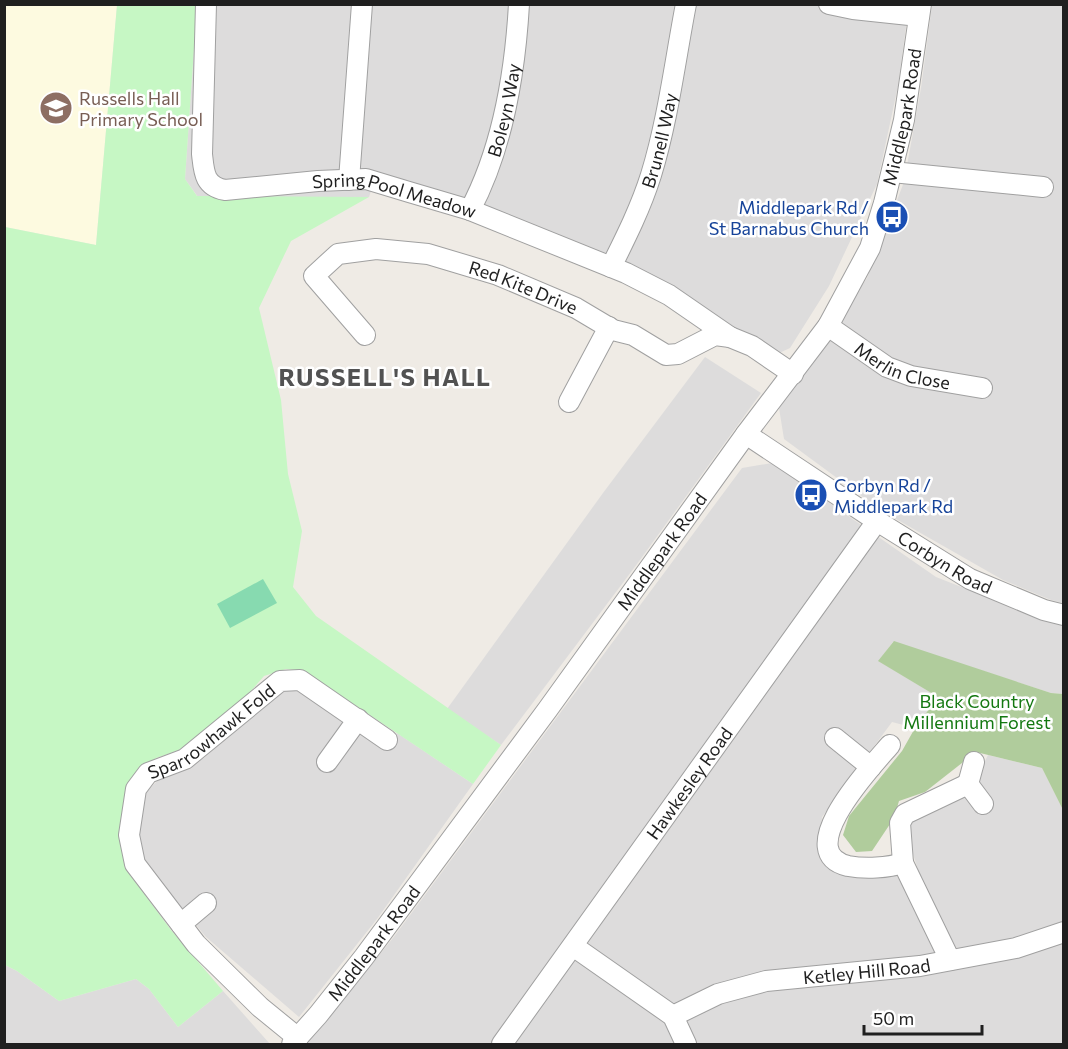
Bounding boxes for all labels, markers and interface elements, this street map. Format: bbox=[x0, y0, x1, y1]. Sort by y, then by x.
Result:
street label: Middlepark Road bbox=[878, 47, 925, 188]
street label: Boleyn Way bbox=[482, 62, 524, 160]
place label: Russells Hall Primary School bbox=[79, 87, 203, 130]
school or university icon: Russells Hall Primary School bbox=[38, 90, 74, 126]
street label: Brunell Way bbox=[636, 91, 681, 191]
street label: Spring Pool Meadow bbox=[311, 168, 479, 222]
place label: Middlepark Rd / St Barnabus Church bbox=[709, 196, 869, 239]
bus stop icon: Middlepark Rd / St Barnabus Church bbox=[874, 199, 910, 235]
street label: Red Kite Drive bbox=[466, 256, 581, 318]
street label: Merlin Close bbox=[850, 337, 952, 393]
district label: RUSSELL'S HALL bbox=[278, 362, 492, 391]
place label: Corbyn Rd / Middlepark Rd bbox=[834, 474, 953, 517]
bus stop icon: Corbyn Rd / Middlepark Rd bbox=[793, 477, 829, 513]
street label: Middlepark Road bbox=[612, 488, 711, 614]
street label: Corbyn Road bbox=[894, 526, 996, 598]
street label: Sparrowhawk Fold bbox=[144, 679, 279, 783]
park label: Black Country Millennium Forest bbox=[903, 690, 1051, 733]
street label: Hawkesley Road bbox=[641, 723, 737, 844]
street label: Middlepark Road bbox=[323, 881, 424, 1005]
street label: Ketley Hill Road bbox=[802, 953, 932, 988]
scale bar bbox=[864, 998, 982, 1036]
text: 50 m bbox=[873, 1007, 914, 1029]

